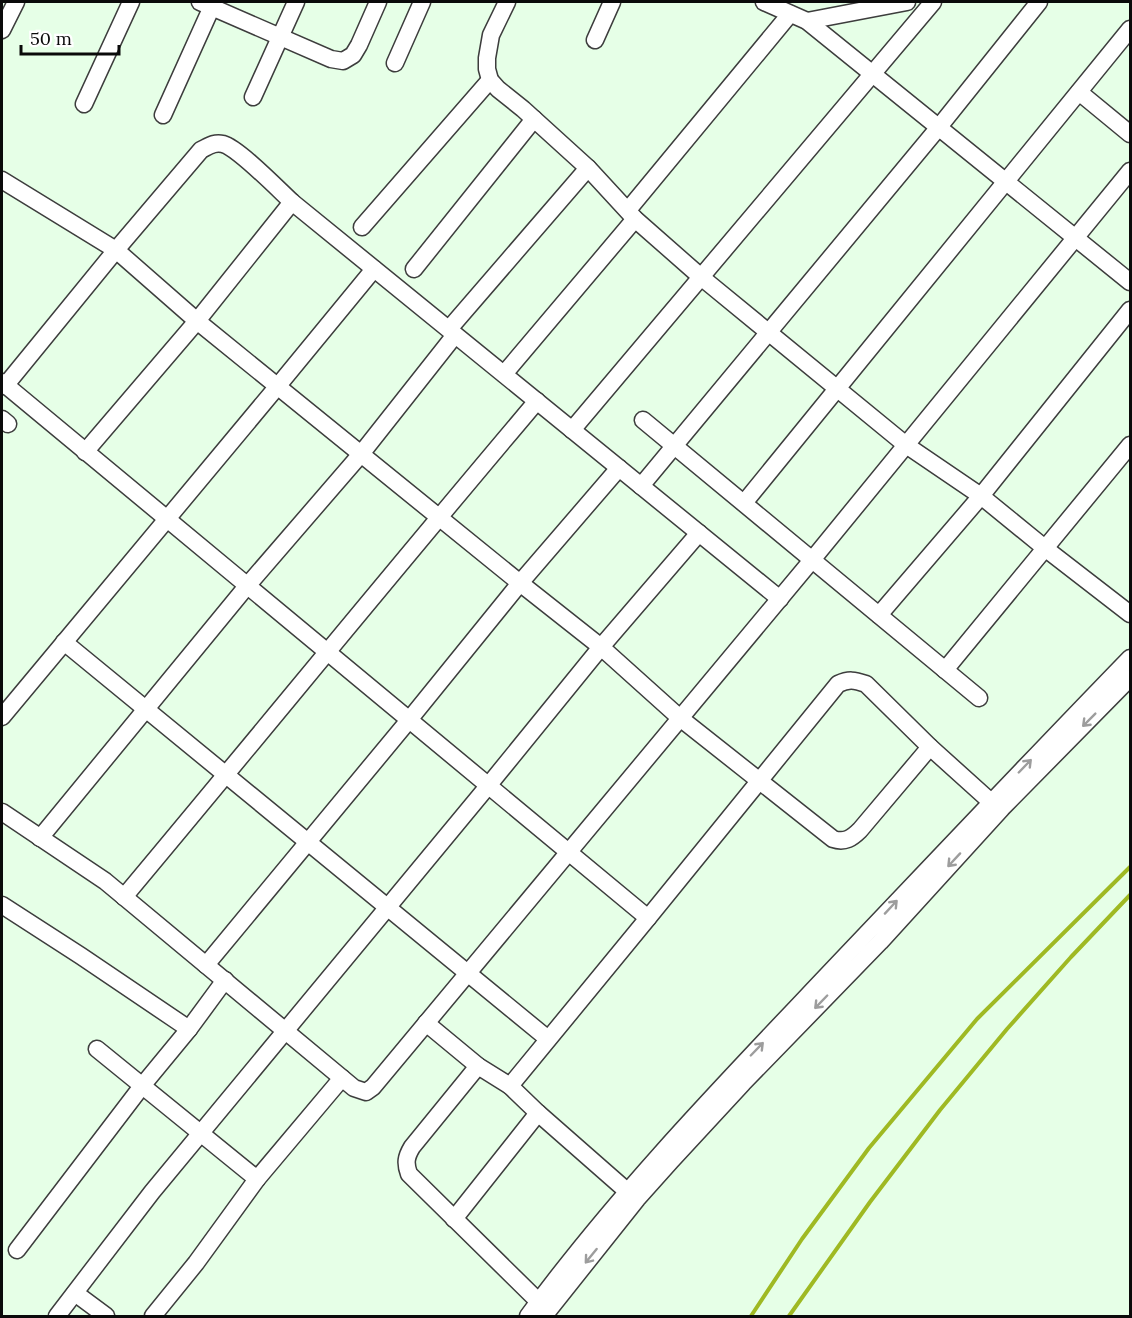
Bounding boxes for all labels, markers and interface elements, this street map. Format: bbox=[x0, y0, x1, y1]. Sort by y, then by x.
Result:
scale bar bbox=[21, 18, 118, 56]
text: 50 m bbox=[30, 27, 72, 50]
one-way arrow bbox=[1082, 712, 1097, 727]
one-way arrow bbox=[1018, 758, 1033, 773]
one-way arrow bbox=[947, 853, 961, 868]
one-way arrow bbox=[884, 900, 899, 915]
one-way arrow bbox=[813, 995, 828, 1010]
one-way arrow bbox=[750, 1041, 764, 1056]
one-way arrow bbox=[585, 1248, 598, 1264]

